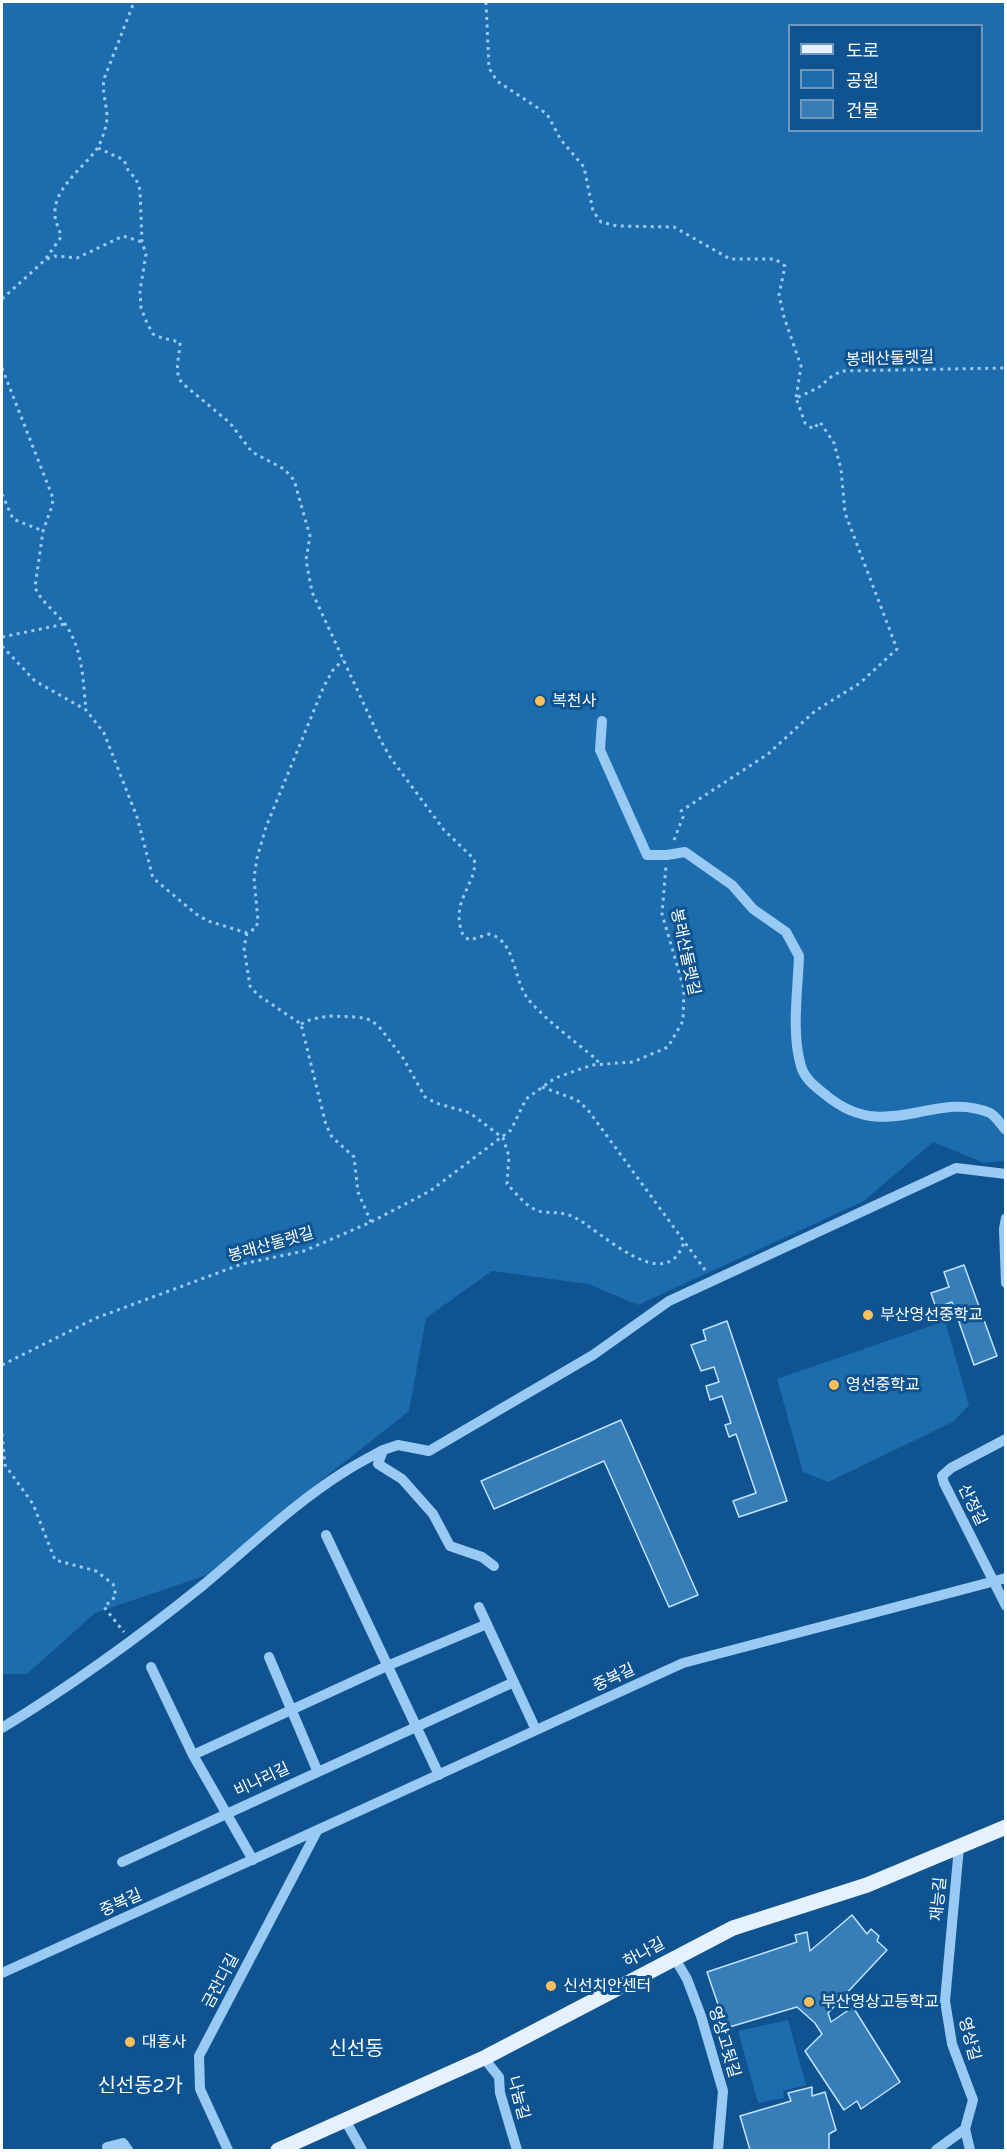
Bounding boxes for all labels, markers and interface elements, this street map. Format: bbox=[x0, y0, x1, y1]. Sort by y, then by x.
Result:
legend bbox=[788, 24, 983, 132]
text: 도로 bbox=[846, 40, 879, 62]
text: 공원 bbox=[846, 70, 879, 92]
text: 건물 bbox=[846, 100, 879, 122]
street label: 봉래산둘렛길 bbox=[846, 348, 934, 370]
place label: 복천사 bbox=[552, 691, 596, 711]
marker: 복천사 bbox=[533, 694, 547, 708]
street label: 봉래산둘렛길 bbox=[666, 907, 704, 997]
street label: 봉래산둘렛길 bbox=[226, 1224, 316, 1266]
place label: 부산영선중학교 bbox=[880, 1305, 983, 1325]
marker: 부산영선중학교 bbox=[861, 1308, 875, 1322]
place label: 영선중학교 bbox=[846, 1375, 920, 1395]
marker: 영선중학교 bbox=[827, 1378, 841, 1392]
street label: 산정길 bbox=[954, 1481, 990, 1529]
street label: 중복길 bbox=[590, 1660, 638, 1696]
street label: 비나리길 bbox=[231, 1759, 293, 1801]
street label: 재능길 bbox=[928, 1876, 950, 1922]
street label: 중복길 bbox=[97, 1885, 145, 1921]
street label: 하나길 bbox=[620, 1934, 668, 1972]
street label: 금잔디길 bbox=[199, 1950, 243, 2012]
place label: 신선치안센터 bbox=[563, 1976, 651, 1996]
marker: 신선치안센터 bbox=[544, 1979, 558, 1993]
place label: 부산영상고등학교 bbox=[821, 1992, 939, 2012]
marker: 부산영상고등학교 bbox=[802, 1995, 816, 2009]
street label: 영상고뒷길 bbox=[704, 2004, 744, 2080]
street label: 영상길 bbox=[954, 2015, 984, 2063]
place label: 대흥사 bbox=[142, 2032, 186, 2052]
marker: 대흥사 bbox=[123, 2035, 137, 2049]
district label: 신선동 bbox=[328, 2037, 384, 2061]
district label: 신선동2가 bbox=[97, 2074, 183, 2098]
street label: 나눔길 bbox=[503, 2074, 533, 2122]

